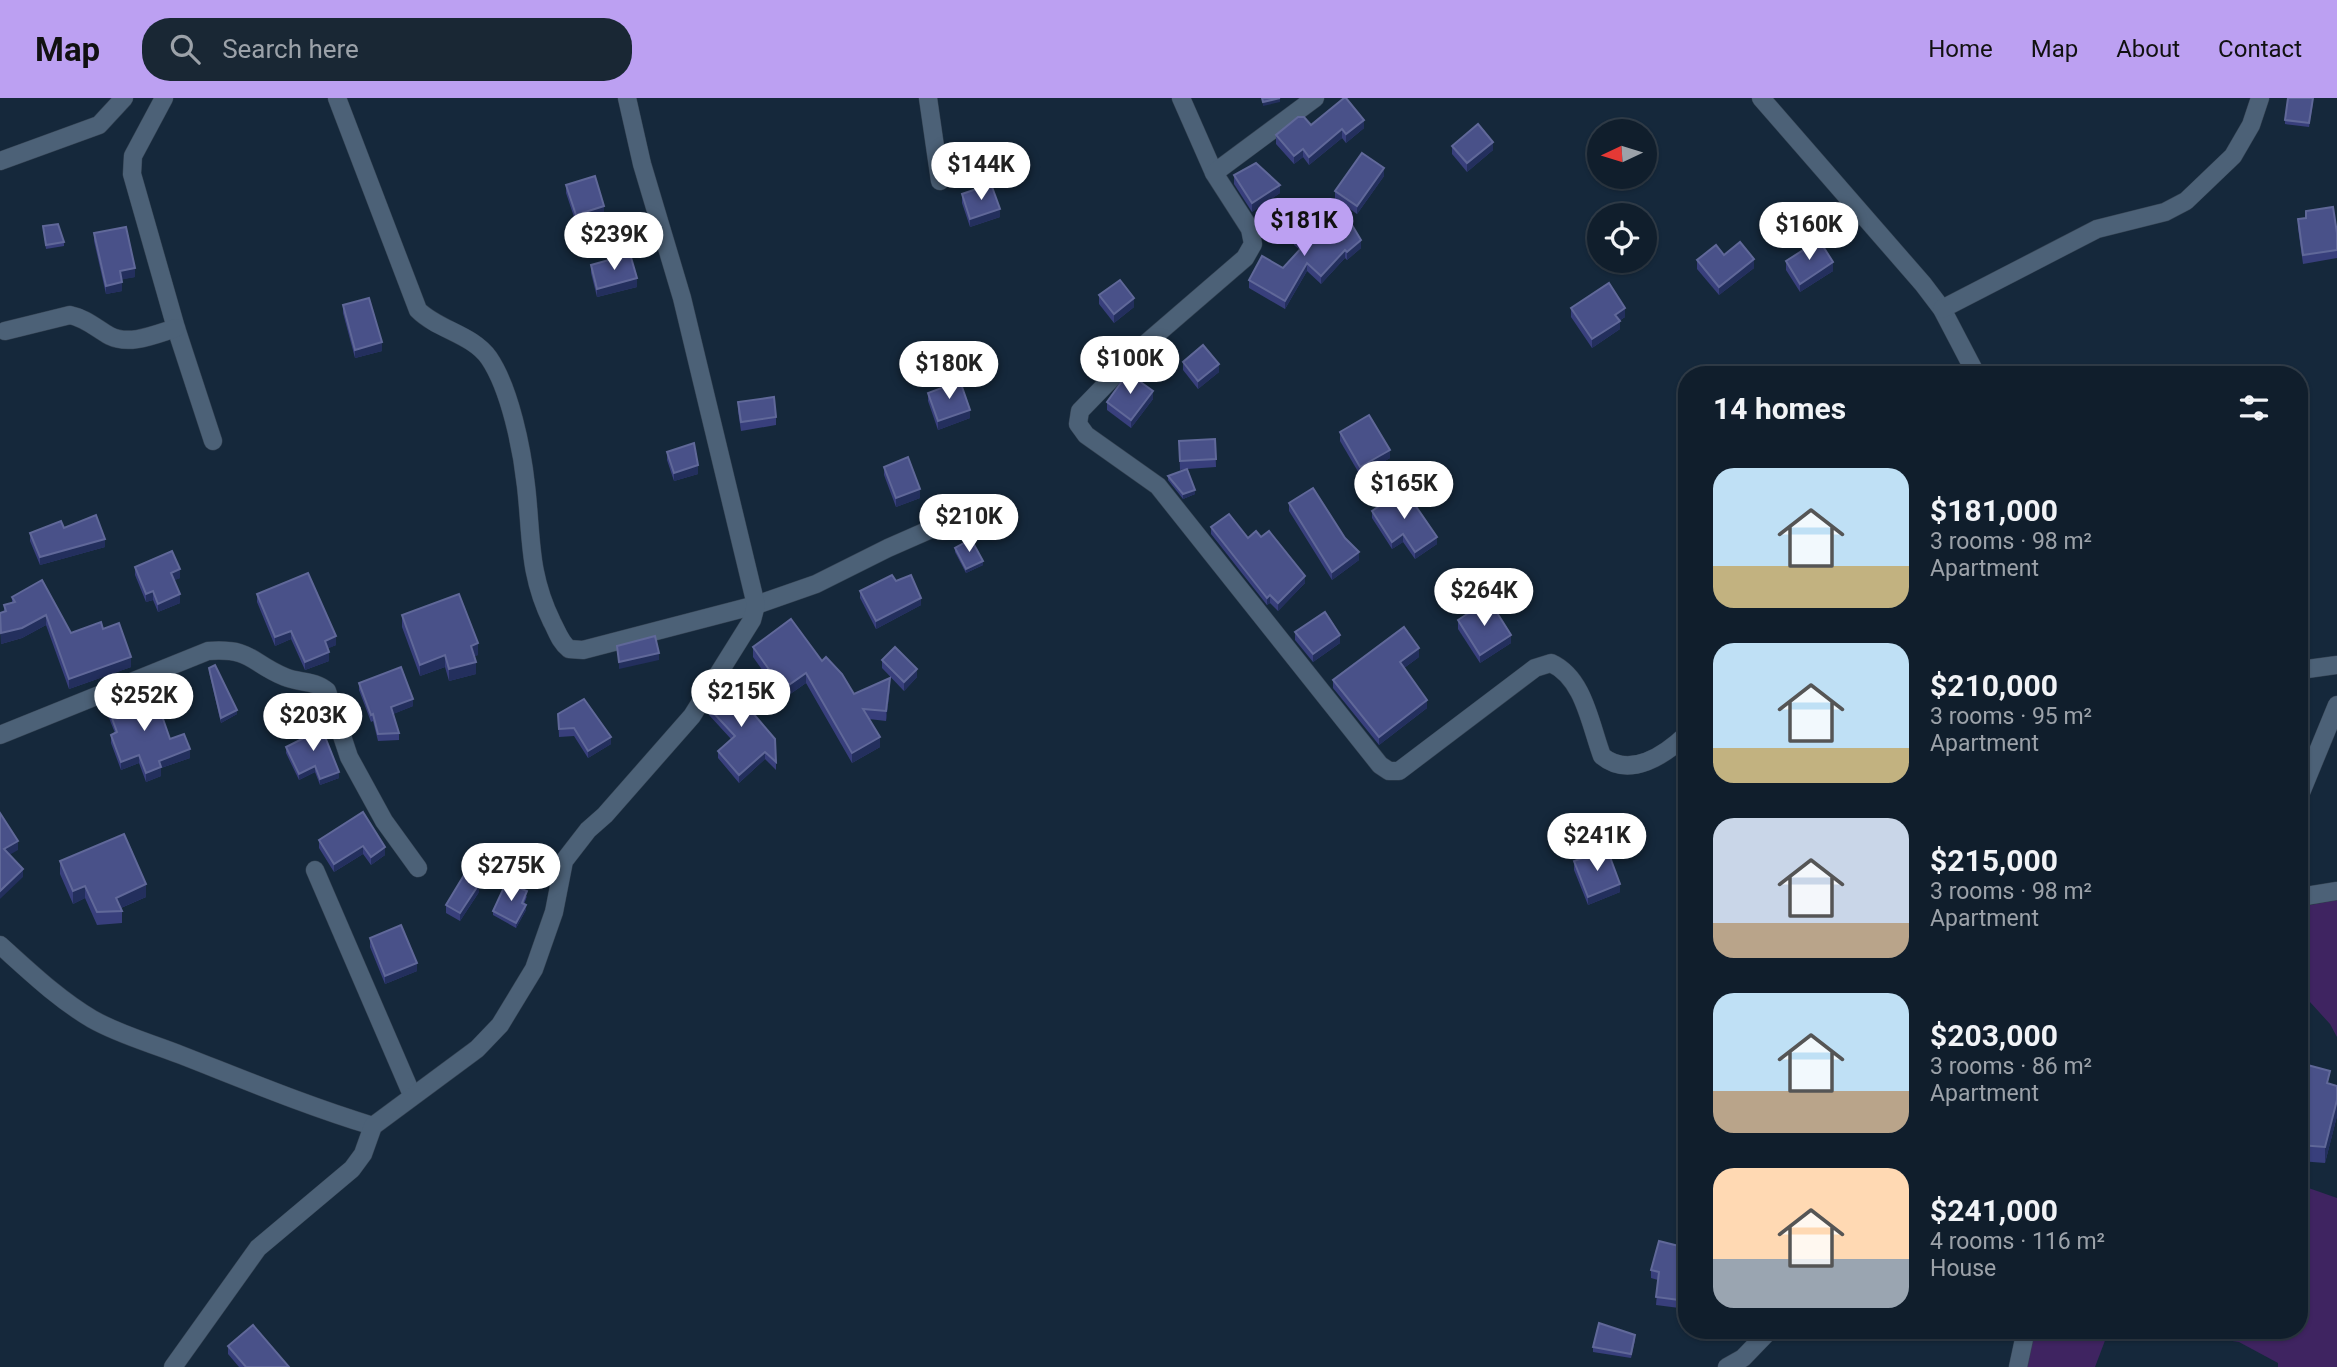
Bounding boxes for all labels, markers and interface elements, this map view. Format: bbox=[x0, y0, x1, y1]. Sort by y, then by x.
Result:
search box bbox=[142, 18, 632, 81]
text: Map bbox=[35, 30, 100, 69]
icon: search bbox=[166, 30, 204, 68]
text: Search here bbox=[222, 34, 359, 64]
text: Home bbox=[1928, 35, 1993, 63]
text: Map bbox=[2031, 35, 2078, 63]
text: About bbox=[2116, 35, 2180, 63]
text: Contact bbox=[2218, 35, 2302, 63]
north arrow bbox=[1587, 119, 1657, 189]
map controls bbox=[1587, 119, 1657, 273]
pin: $144K bbox=[932, 142, 1030, 202]
text: $144K bbox=[947, 151, 1015, 178]
pin: $181K bbox=[1255, 198, 1353, 258]
pin: $160K bbox=[1760, 202, 1858, 262]
button: locate bbox=[1587, 203, 1657, 273]
text: $181K bbox=[1270, 207, 1338, 234]
text: $160K bbox=[1775, 211, 1843, 238]
pin: $239K bbox=[565, 212, 663, 272]
text: $239K bbox=[580, 221, 648, 248]
pin: $100K bbox=[1081, 336, 1179, 396]
pin: $180K bbox=[900, 342, 998, 401]
text: $100K bbox=[1096, 345, 1164, 372]
text: $180K bbox=[915, 350, 983, 377]
icon: filters bbox=[2235, 389, 2273, 427]
text: 14 homes bbox=[1713, 391, 1846, 426]
pin: $165K bbox=[1355, 462, 1453, 521]
text: $165K bbox=[1370, 470, 1438, 497]
text: $181,000 bbox=[1930, 493, 2058, 528]
pin: $210K bbox=[920, 494, 1018, 554]
icon: home bbox=[1769, 496, 1853, 580]
text: $210K bbox=[935, 503, 1003, 530]
text: 3 rooms · 98 m² bbox=[1930, 528, 2092, 555]
text: Apartment bbox=[1930, 555, 2039, 582]
pin: $264K bbox=[1435, 568, 1533, 628]
text: $264K bbox=[1450, 577, 1518, 604]
text: $210,000 bbox=[1930, 668, 2058, 703]
pin: $215K bbox=[692, 670, 790, 729]
icon: home bbox=[1769, 671, 1853, 755]
pin: $252K bbox=[95, 674, 193, 733]
text: $215K bbox=[707, 678, 775, 705]
text: $252K bbox=[110, 682, 178, 709]
pin: $203K bbox=[264, 694, 362, 753]
text: $203K bbox=[279, 702, 347, 729]
text: 3 rooms · 95 m² bbox=[1930, 703, 2092, 730]
text: Apartment bbox=[1930, 730, 2039, 757]
pin: $241K bbox=[1548, 814, 1646, 873]
text: $241K bbox=[1563, 822, 1631, 849]
text: $215,000 bbox=[1930, 843, 2058, 878]
pin: $275K bbox=[462, 844, 560, 903]
icon: home bbox=[1769, 846, 1853, 930]
text: $275K bbox=[477, 852, 545, 879]
text: 3 rooms · 98 m² bbox=[1930, 878, 2092, 905]
text: Apartment bbox=[1930, 905, 2039, 932]
text: $203,000 bbox=[1930, 1018, 2058, 1053]
icon: home bbox=[1769, 1021, 1853, 1105]
text: 3 rooms · 86 m² bbox=[1930, 1053, 2092, 1080]
text: Apartment bbox=[1930, 1080, 2039, 1107]
text: $241,000 bbox=[1930, 1193, 2058, 1228]
icon: home bbox=[1769, 1196, 1853, 1280]
text: 4 rooms · 116 m² bbox=[1930, 1228, 2105, 1255]
text: House bbox=[1930, 1255, 1996, 1282]

